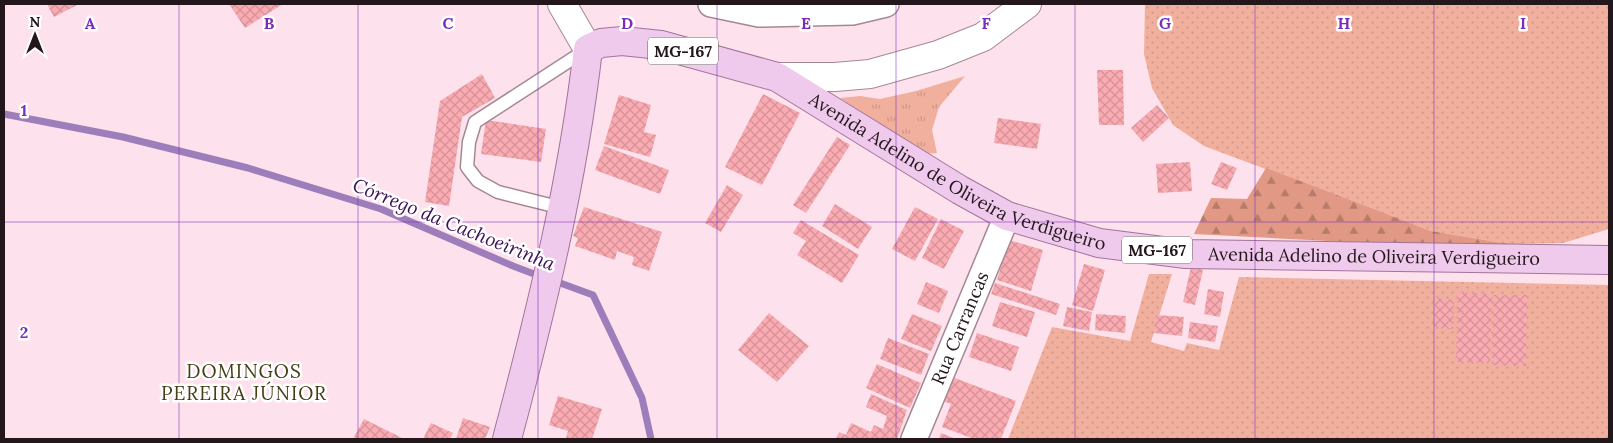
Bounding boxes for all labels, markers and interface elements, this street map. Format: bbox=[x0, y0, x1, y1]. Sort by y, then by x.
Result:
north arrow bbox=[10, 10, 60, 60]
text: N bbox=[30, 13, 41, 31]
text: A bbox=[85, 13, 96, 33]
text: B bbox=[264, 13, 275, 33]
text: C bbox=[442, 13, 454, 33]
text: D bbox=[621, 13, 633, 33]
text: E bbox=[801, 13, 811, 33]
text: F bbox=[981, 13, 991, 33]
text: G bbox=[1159, 13, 1171, 33]
text: H bbox=[1338, 13, 1351, 33]
text: I bbox=[1520, 13, 1526, 33]
road number: MG-167 bbox=[648, 37, 718, 64]
street label: Avenida Adelino de Oliveira Verdigueiro bbox=[804, 87, 1107, 255]
text: 1 bbox=[21, 100, 27, 120]
water label: Córrego da Cachoeirinha bbox=[349, 172, 559, 276]
road number: MG-167 bbox=[1122, 236, 1192, 264]
street label: Avenida Adelino de Oliveira Verdigueiro bbox=[1207, 242, 1540, 270]
street label: Rua Carrancas bbox=[926, 268, 994, 388]
text: 2 bbox=[20, 322, 28, 342]
district label: DOMINGOS PEREIRA JÚNIOR bbox=[161, 359, 327, 405]

